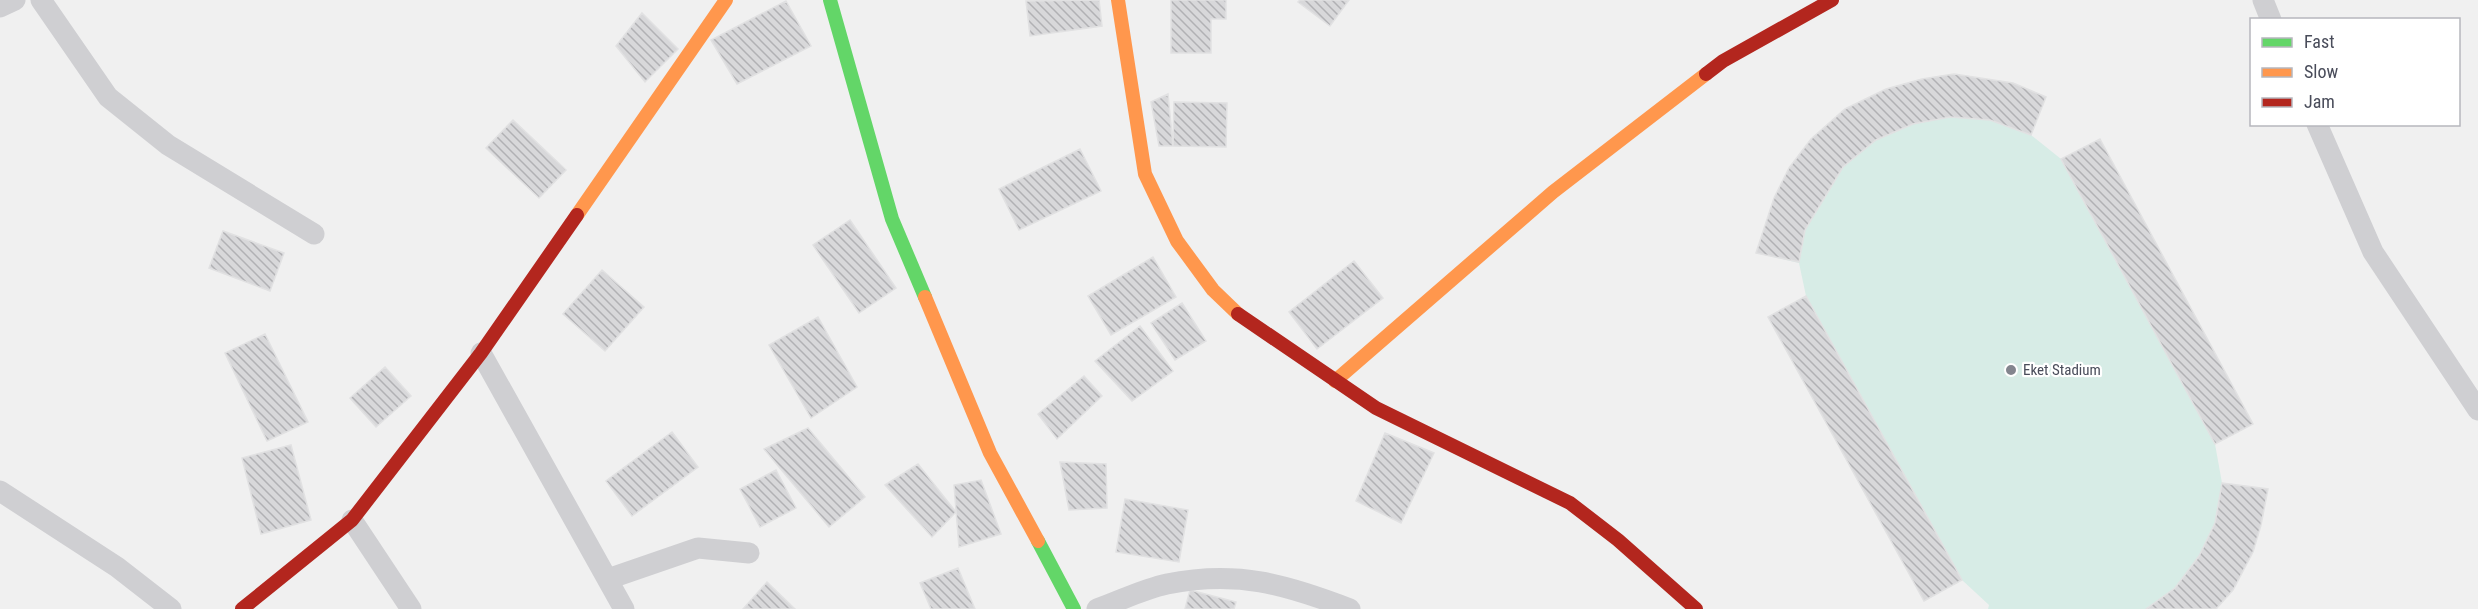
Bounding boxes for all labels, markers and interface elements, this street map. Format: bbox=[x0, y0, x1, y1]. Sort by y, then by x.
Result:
legend bbox=[2250, 18, 2460, 126]
text: Fast bbox=[2304, 31, 2335, 52]
text: Slow bbox=[2304, 61, 2339, 82]
text: Jam bbox=[2304, 91, 2335, 112]
place label: Eket Stadium bbox=[2023, 361, 2101, 379]
marker: Eket Stadium bbox=[2004, 363, 2018, 377]

